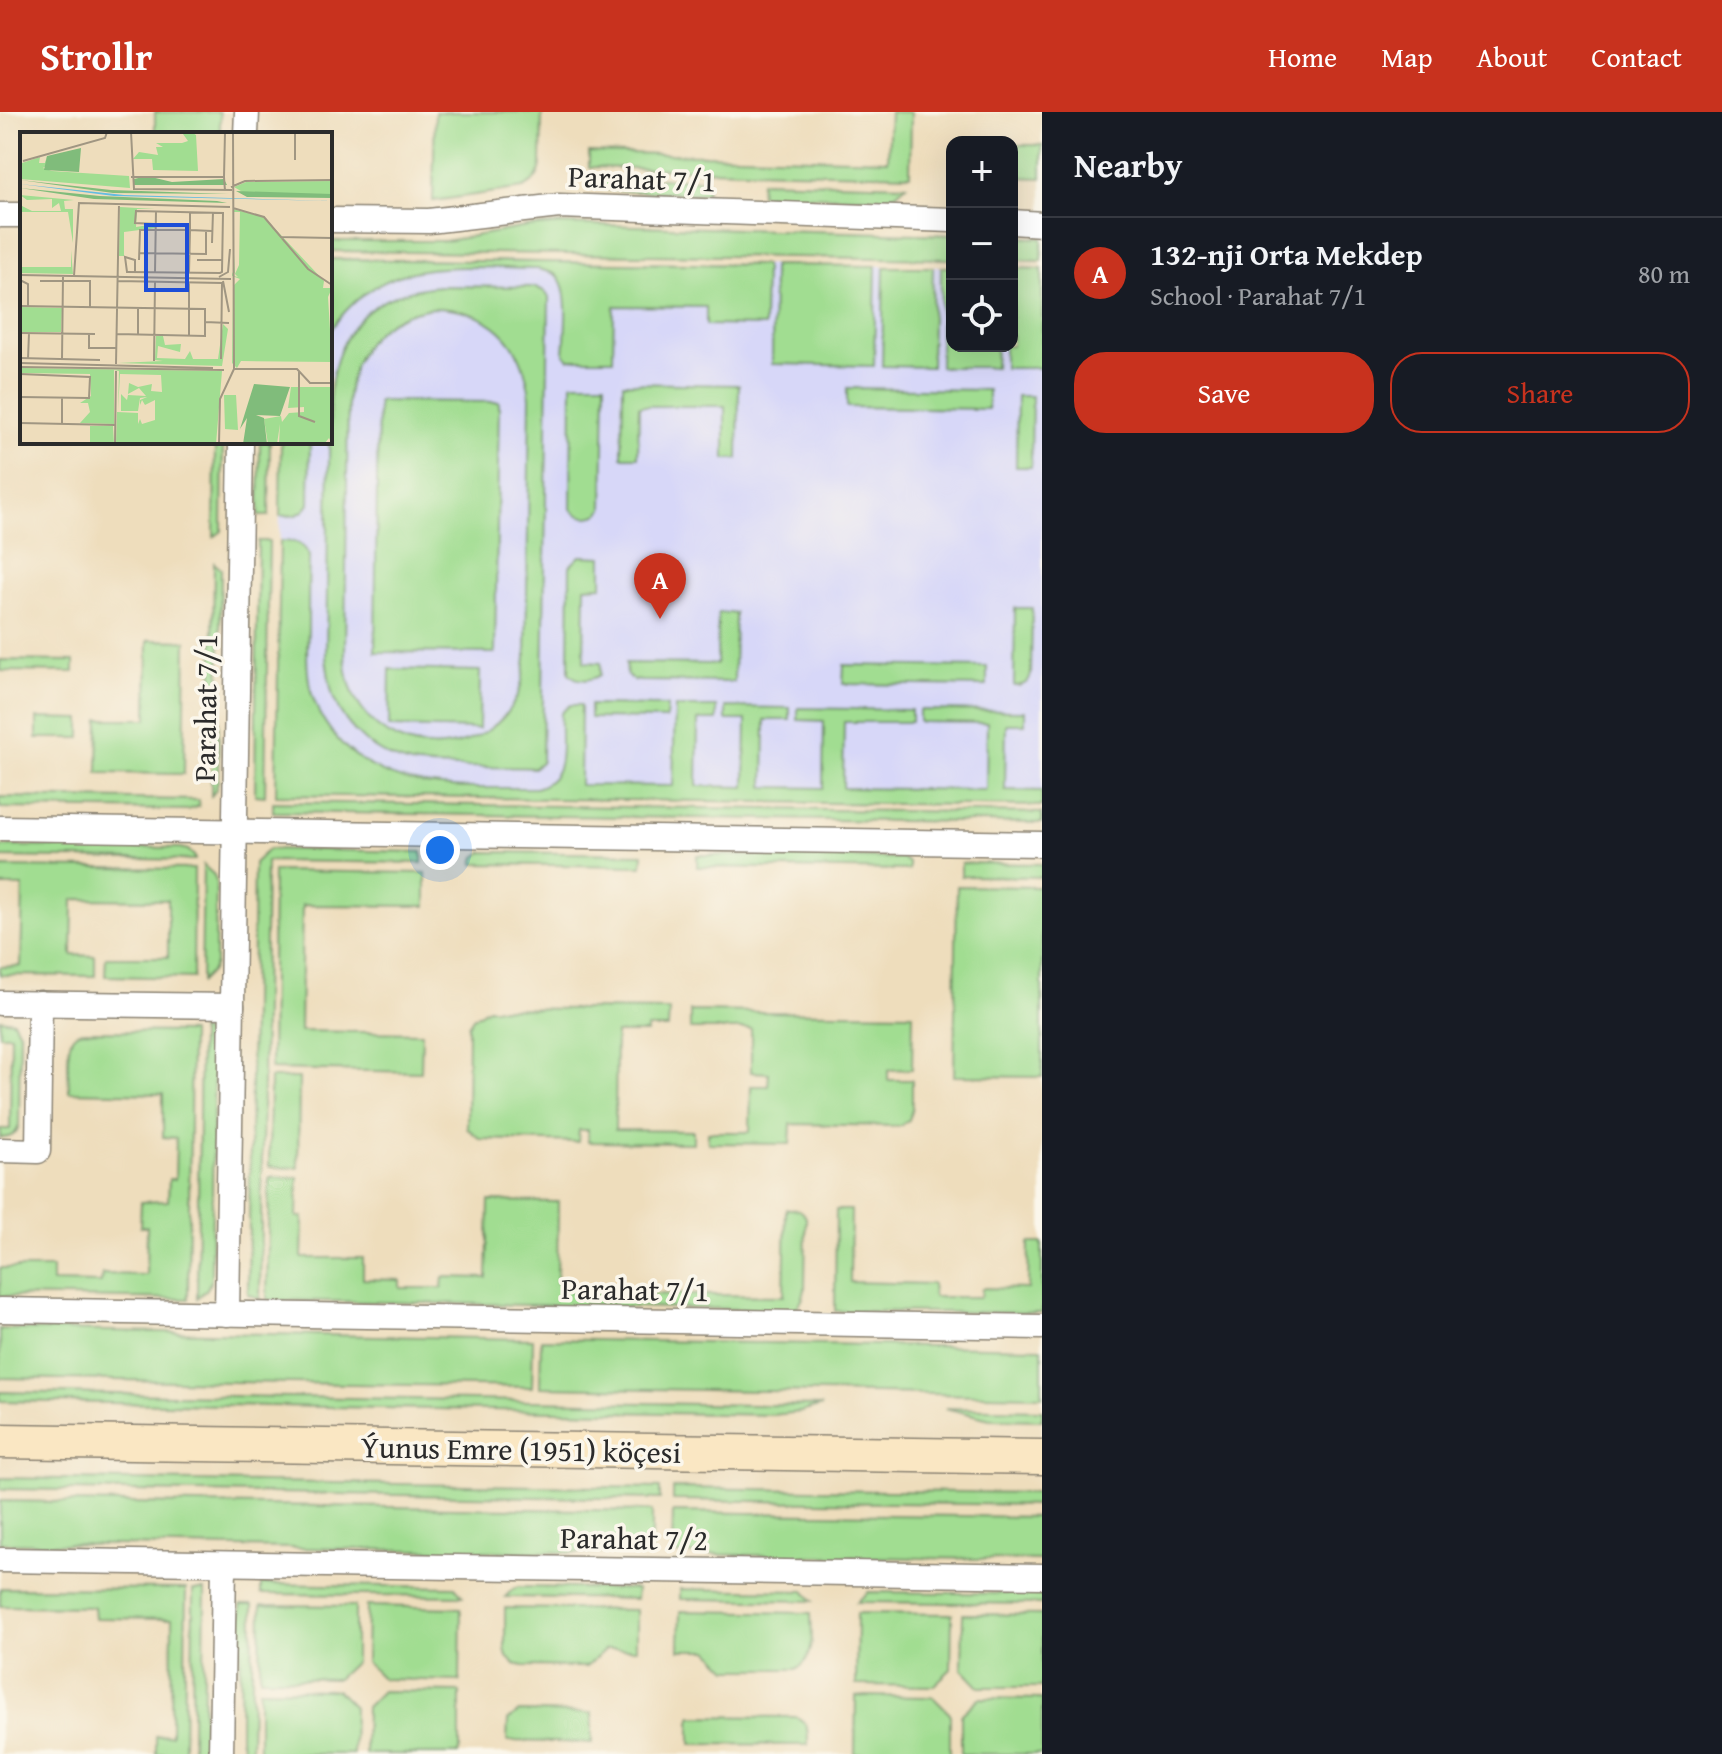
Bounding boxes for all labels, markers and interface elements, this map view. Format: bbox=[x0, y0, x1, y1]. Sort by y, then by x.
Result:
text: Strollr bbox=[40, 28, 152, 84]
text: Home bbox=[1268, 36, 1337, 77]
text: Map bbox=[1381, 36, 1433, 77]
text: About bbox=[1477, 36, 1547, 77]
text: Contact bbox=[1591, 36, 1682, 77]
inset map bbox=[20, 132, 332, 444]
map controls bbox=[946, 136, 1018, 352]
button: + bbox=[946, 136, 1018, 208]
text: Nearby bbox=[1074, 140, 1183, 189]
street label: Parahat 7/1 bbox=[567, 153, 717, 203]
button: − bbox=[946, 208, 1018, 280]
text: 132-nji Orta Mekdep bbox=[1150, 232, 1423, 276]
text: A bbox=[1092, 254, 1108, 293]
text: 80 m bbox=[1638, 254, 1690, 293]
text: School · Parahat 7/1 bbox=[1150, 276, 1366, 315]
button: locate bbox=[946, 280, 1018, 352]
button: Save bbox=[1074, 352, 1374, 433]
button: Share bbox=[1390, 352, 1690, 433]
pin: A bbox=[634, 553, 686, 619]
street label: Parahat 7/1 bbox=[182, 634, 228, 782]
your location bbox=[420, 830, 460, 870]
street label: Parahat 7/1 bbox=[561, 1266, 709, 1312]
street label: Ýunus Emre (1951) köçesi bbox=[361, 1424, 681, 1474]
street label: Parahat 7/2 bbox=[560, 1515, 708, 1561]

